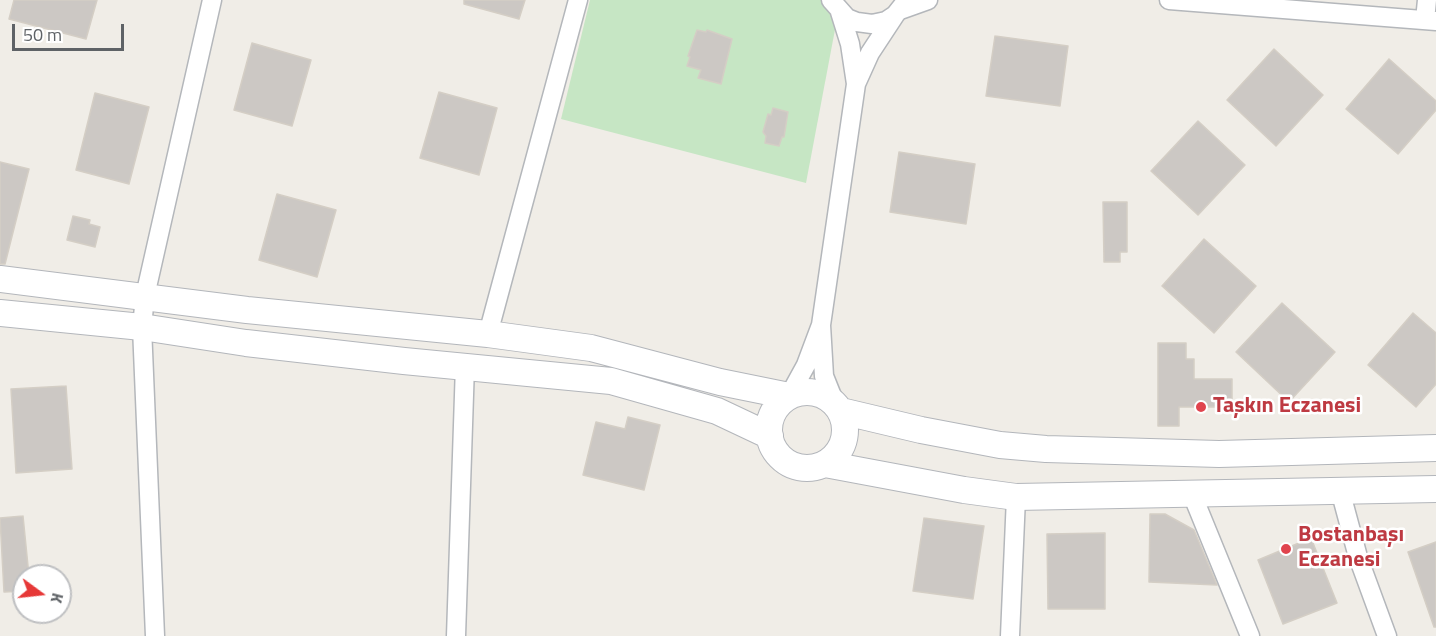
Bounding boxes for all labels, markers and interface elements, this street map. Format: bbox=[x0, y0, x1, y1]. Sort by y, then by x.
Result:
scale bar bbox=[15, 12, 128, 50]
text: 50 m bbox=[23, 21, 62, 48]
place label: Taşkın Eczanesi bbox=[1213, 394, 1361, 420]
marker: Taşkın Eczanesi bbox=[1194, 400, 1208, 414]
place label: Bostanbaşı Eczanesi bbox=[1298, 523, 1404, 574]
marker: Bostanbaşı Eczanesi bbox=[1279, 542, 1293, 556]
north arrow bbox=[12, 564, 72, 624]
text: K bbox=[45, 590, 70, 606]

